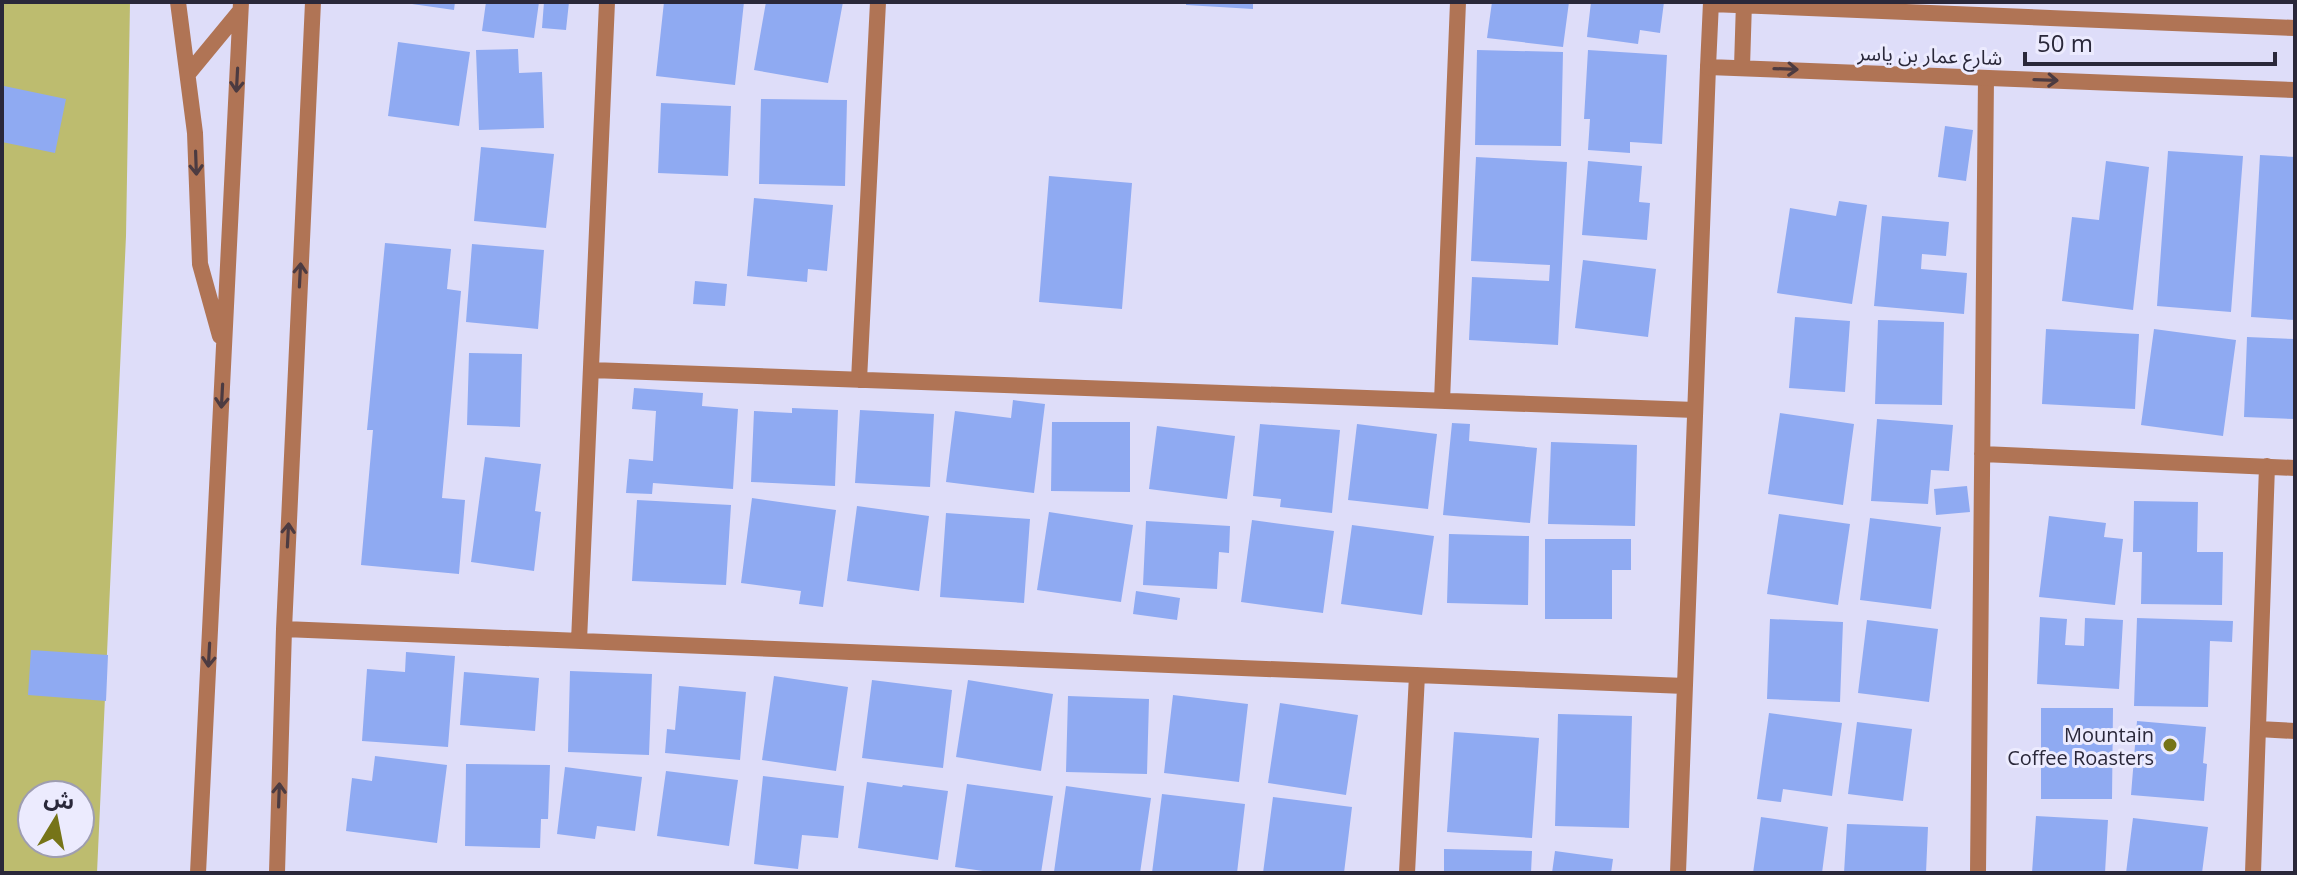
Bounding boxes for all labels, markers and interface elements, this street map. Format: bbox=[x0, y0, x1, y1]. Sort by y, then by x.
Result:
scale bar bbox=[2025, 16, 2275, 66]
text: 50 m bbox=[2037, 26, 2093, 59]
street label: شارع عمار بن ياسر bbox=[1856, 39, 2003, 73]
one-way arrow bbox=[1772, 62, 1799, 77]
one-way arrow bbox=[229, 66, 244, 93]
one-way arrow bbox=[2032, 73, 2059, 88]
one-way arrow bbox=[189, 149, 204, 176]
one-way arrow bbox=[293, 263, 308, 289]
one-way arrow bbox=[214, 382, 229, 409]
one-way arrow bbox=[281, 522, 296, 549]
one-way arrow bbox=[201, 641, 216, 668]
place label: Mountain Coffee Roasters bbox=[2007, 721, 2154, 771]
marker: Mountain Coffee Roasters bbox=[2161, 736, 2179, 754]
north arrow bbox=[16, 779, 96, 859]
text: ش bbox=[42, 781, 77, 816]
one-way arrow bbox=[271, 782, 286, 809]

